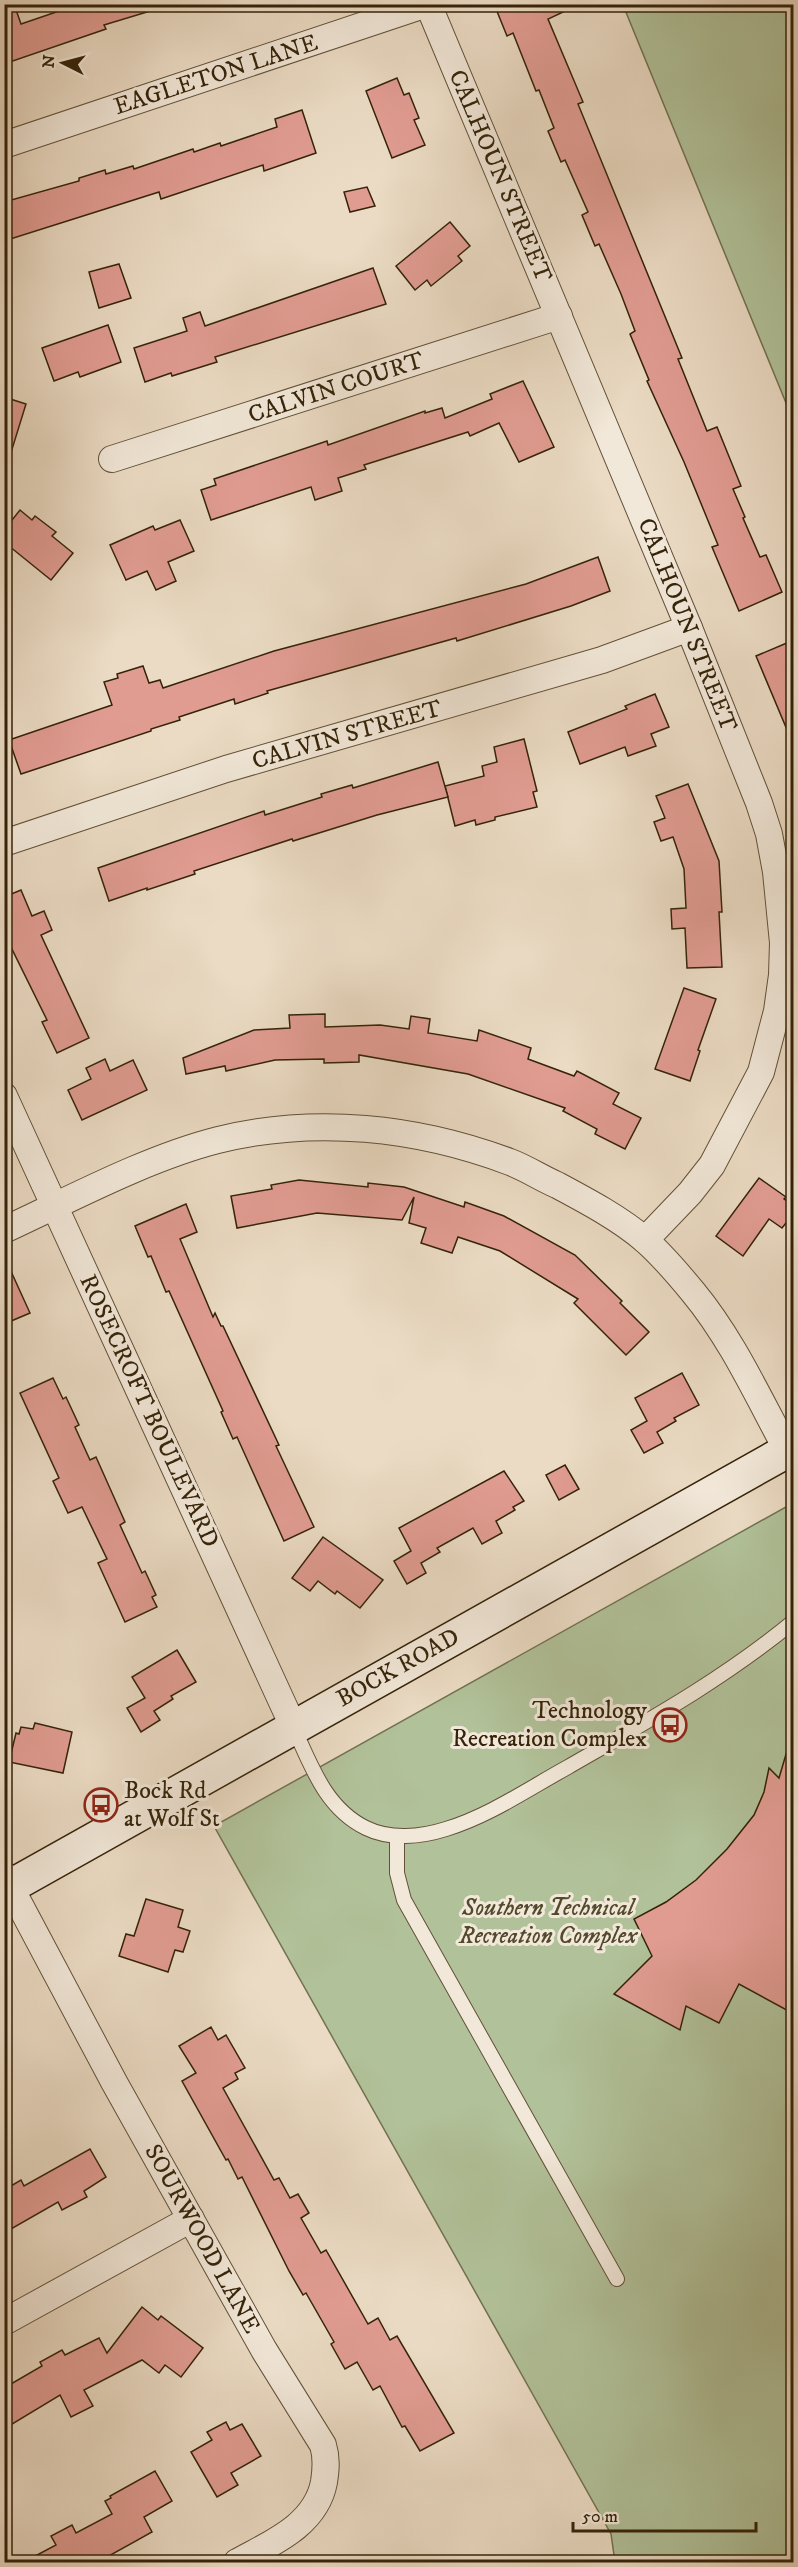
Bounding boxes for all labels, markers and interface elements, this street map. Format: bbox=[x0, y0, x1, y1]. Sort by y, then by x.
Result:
street label: EAGLETON LANE bbox=[110, 28, 322, 122]
north arrow bbox=[33, 33, 93, 93]
text: N bbox=[38, 54, 60, 69]
street label: CALHOUN STREET bbox=[442, 65, 558, 287]
street label: CALVIN COURT bbox=[245, 346, 427, 430]
street label: CALHOUN STREET bbox=[630, 514, 744, 736]
street label: CALVIN STREET bbox=[249, 694, 445, 776]
street label: ROSECROFT BOULEVARD bbox=[73, 1270, 225, 1552]
street label: BOCK ROAD bbox=[331, 1622, 465, 1714]
place label: Technology Recreation Complex bbox=[452, 1696, 648, 1754]
bus stop icon: Technology Recreation Complex bbox=[652, 1707, 688, 1743]
place label: Bock Rd at Wolf St bbox=[124, 1776, 220, 1834]
bus stop icon: Bock Rd at Wolf St bbox=[83, 1787, 119, 1823]
park label: Southern Technical Recreation Complex bbox=[458, 1893, 639, 1951]
street label: SOURWOOD LANE bbox=[138, 2139, 266, 2339]
scale bar bbox=[573, 2495, 756, 2533]
text: 50 m bbox=[582, 2506, 618, 2528]

